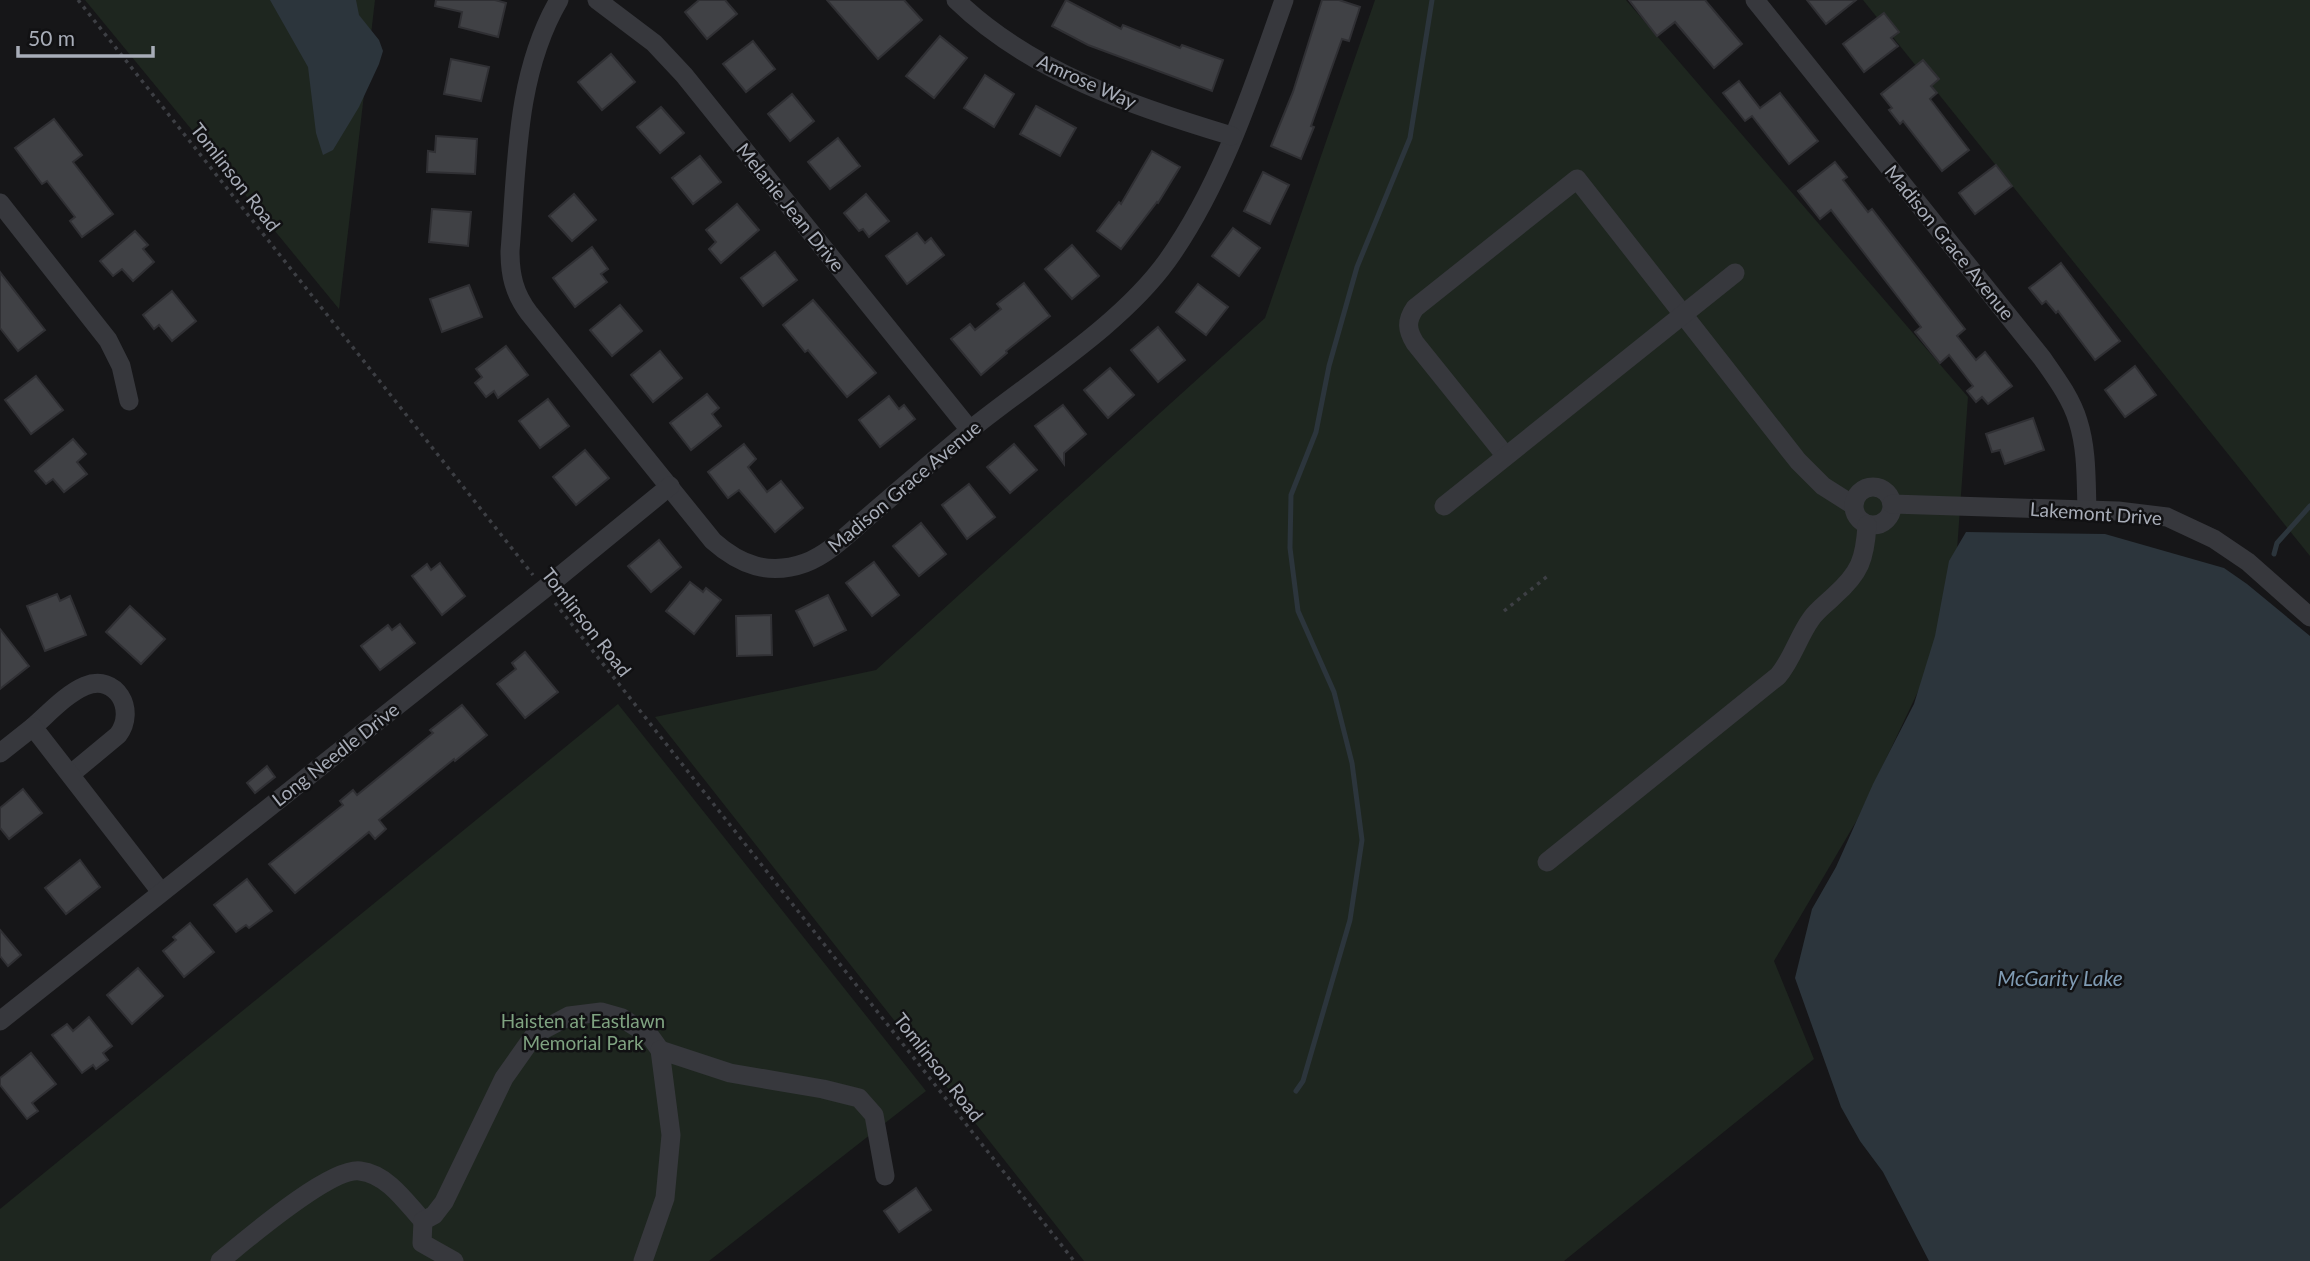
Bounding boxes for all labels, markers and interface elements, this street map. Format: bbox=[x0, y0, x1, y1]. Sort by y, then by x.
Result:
scale bar bbox=[18, 14, 152, 58]
text: 50 m bbox=[28, 25, 75, 50]
street label: Amrose Way bbox=[1034, 49, 1140, 113]
street label: Tomlinson Road bbox=[186, 118, 286, 236]
street label: Melanie Jean Drive bbox=[732, 138, 850, 276]
street label: Madison Grace Avenue bbox=[1881, 160, 2019, 324]
street label: Madison Grace Avenue bbox=[823, 415, 985, 557]
street label: Lakemont Drive bbox=[2029, 497, 2163, 529]
street label: Tomlinson Road bbox=[537, 563, 637, 681]
street label: Long Needle Drive bbox=[267, 697, 403, 811]
water label: McGarity Lake bbox=[1997, 965, 2123, 990]
street label: Tomlinson Road bbox=[889, 1008, 989, 1126]
park label: Haisten at Eastlawn Memorial Park bbox=[501, 1009, 665, 1054]

